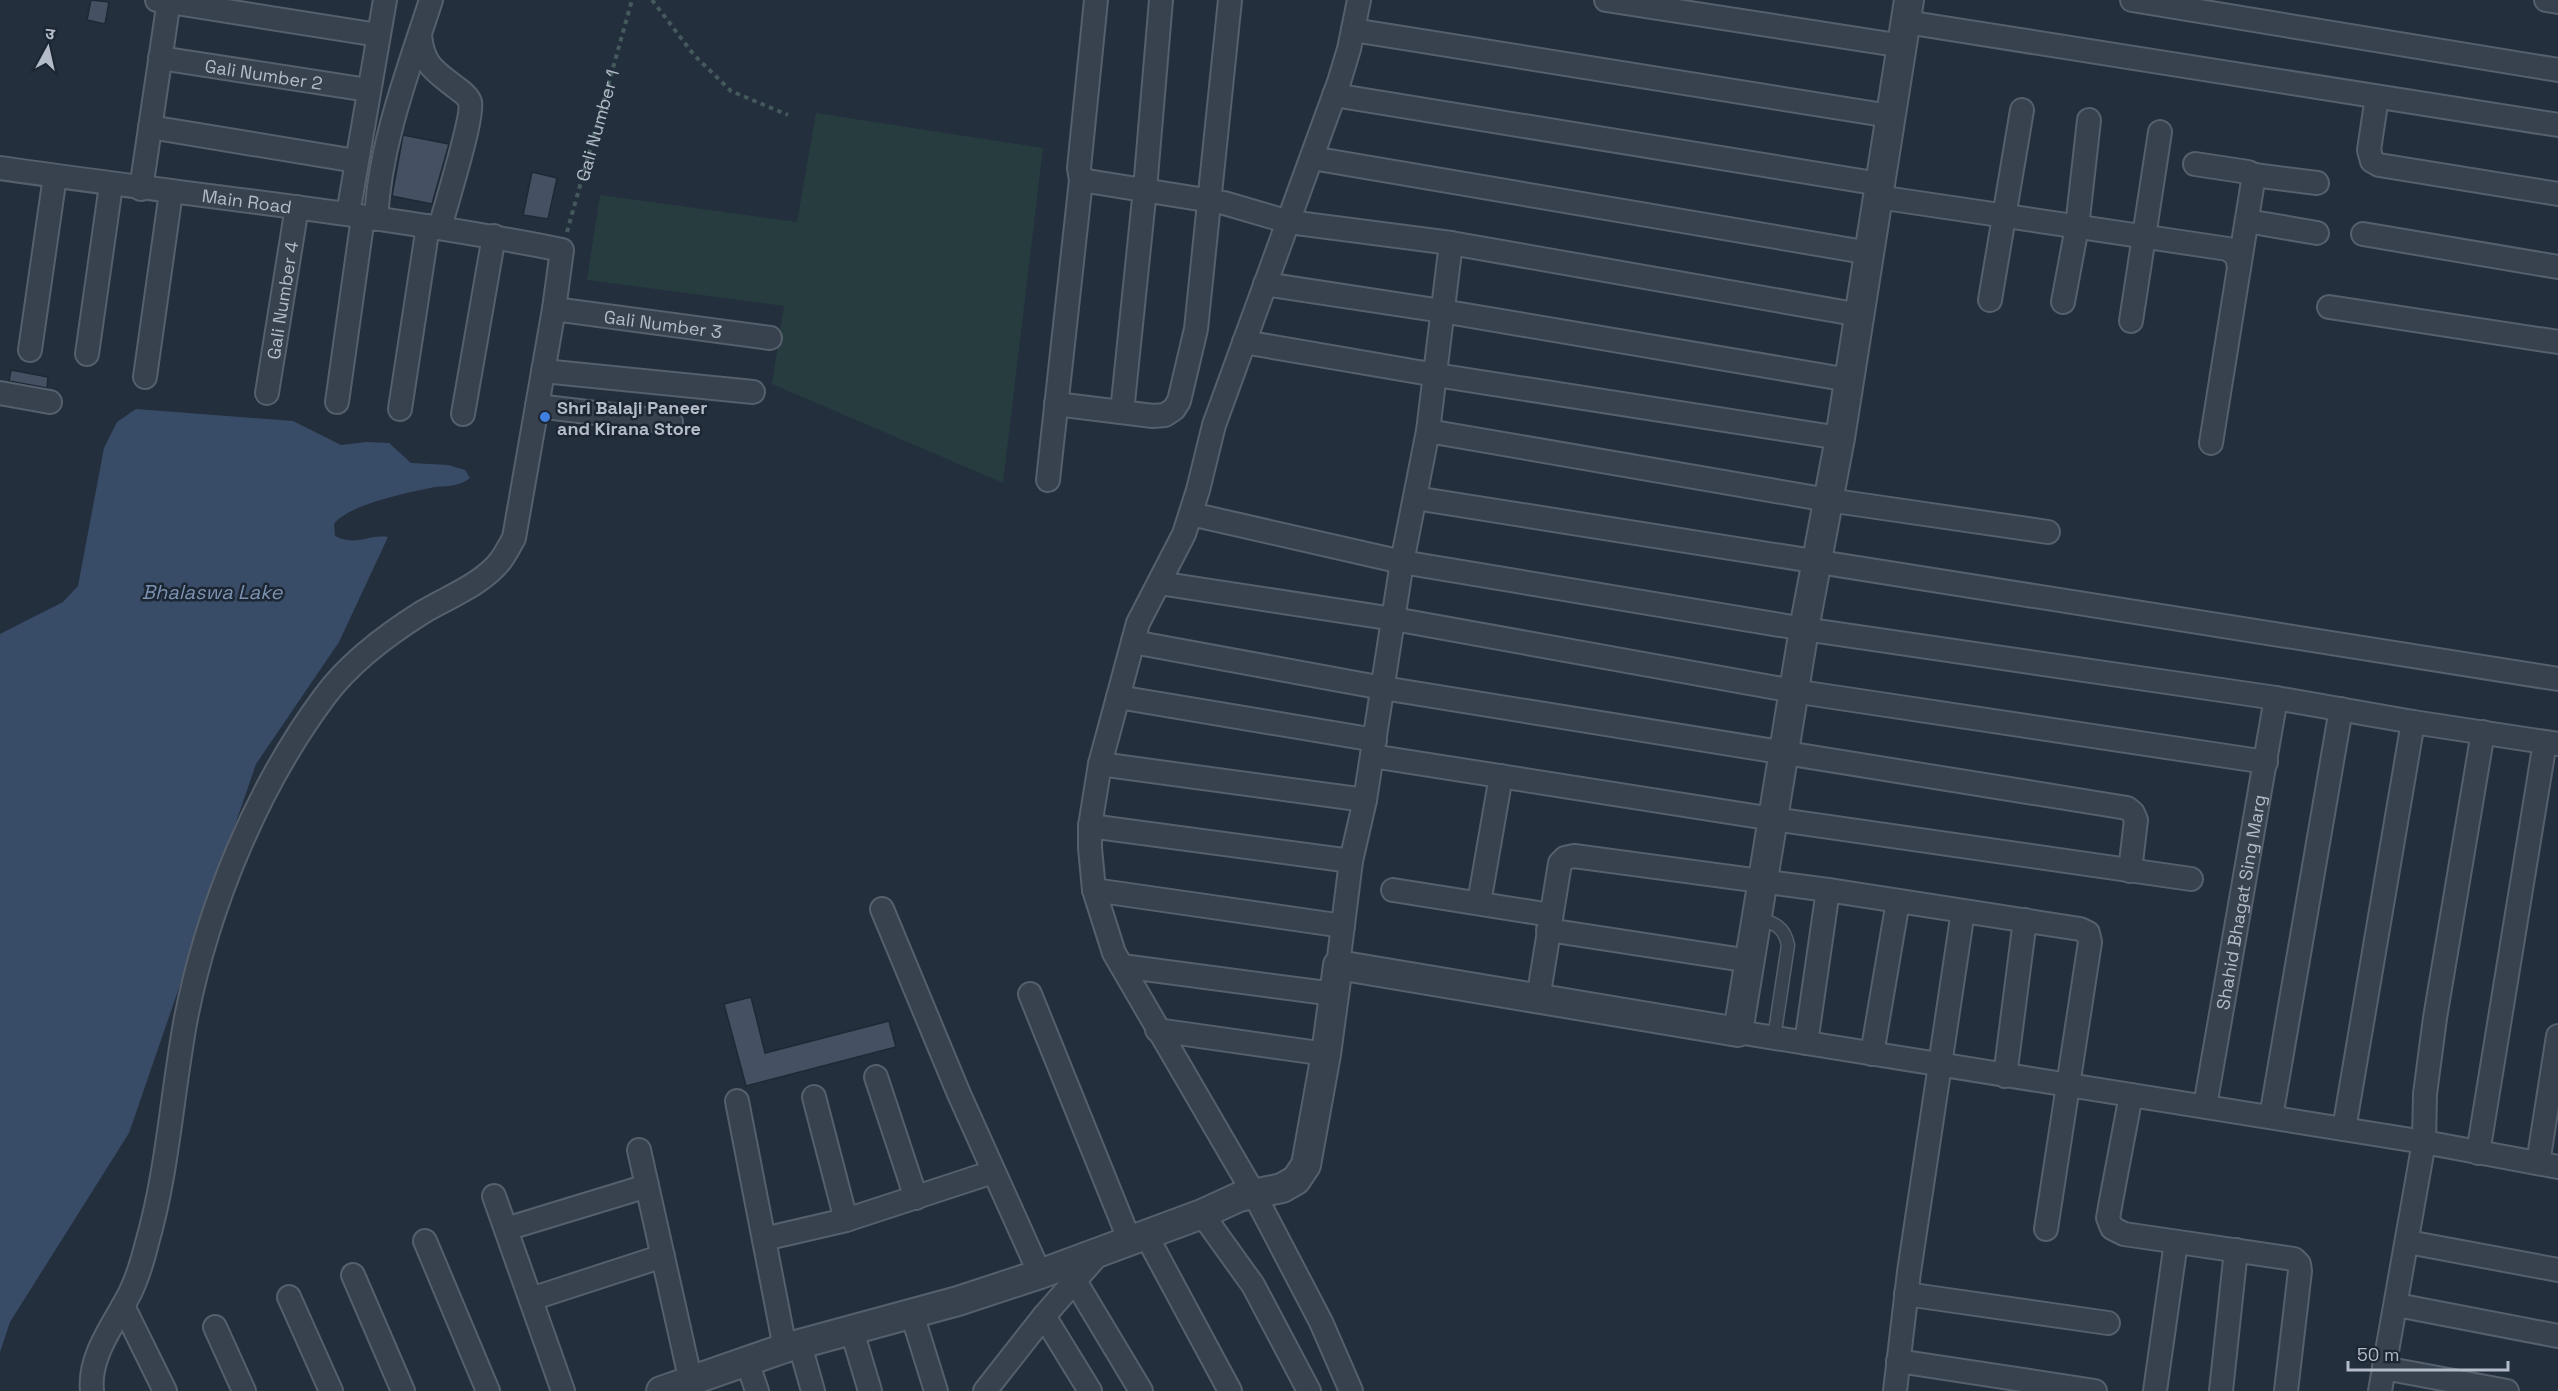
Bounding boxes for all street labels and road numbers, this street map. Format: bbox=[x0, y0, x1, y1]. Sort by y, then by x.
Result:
street label: Gali Number 2 bbox=[203, 54, 324, 94]
street label: Gali Number 1 bbox=[570, 66, 624, 184]
street label: Main Road bbox=[201, 184, 293, 218]
street label: Gali Number 4 bbox=[261, 240, 303, 361]
street label: Gali Number 3 bbox=[603, 304, 723, 343]
street label: Shahid Bhagat Sing Marg bbox=[2210, 793, 2271, 1011]

